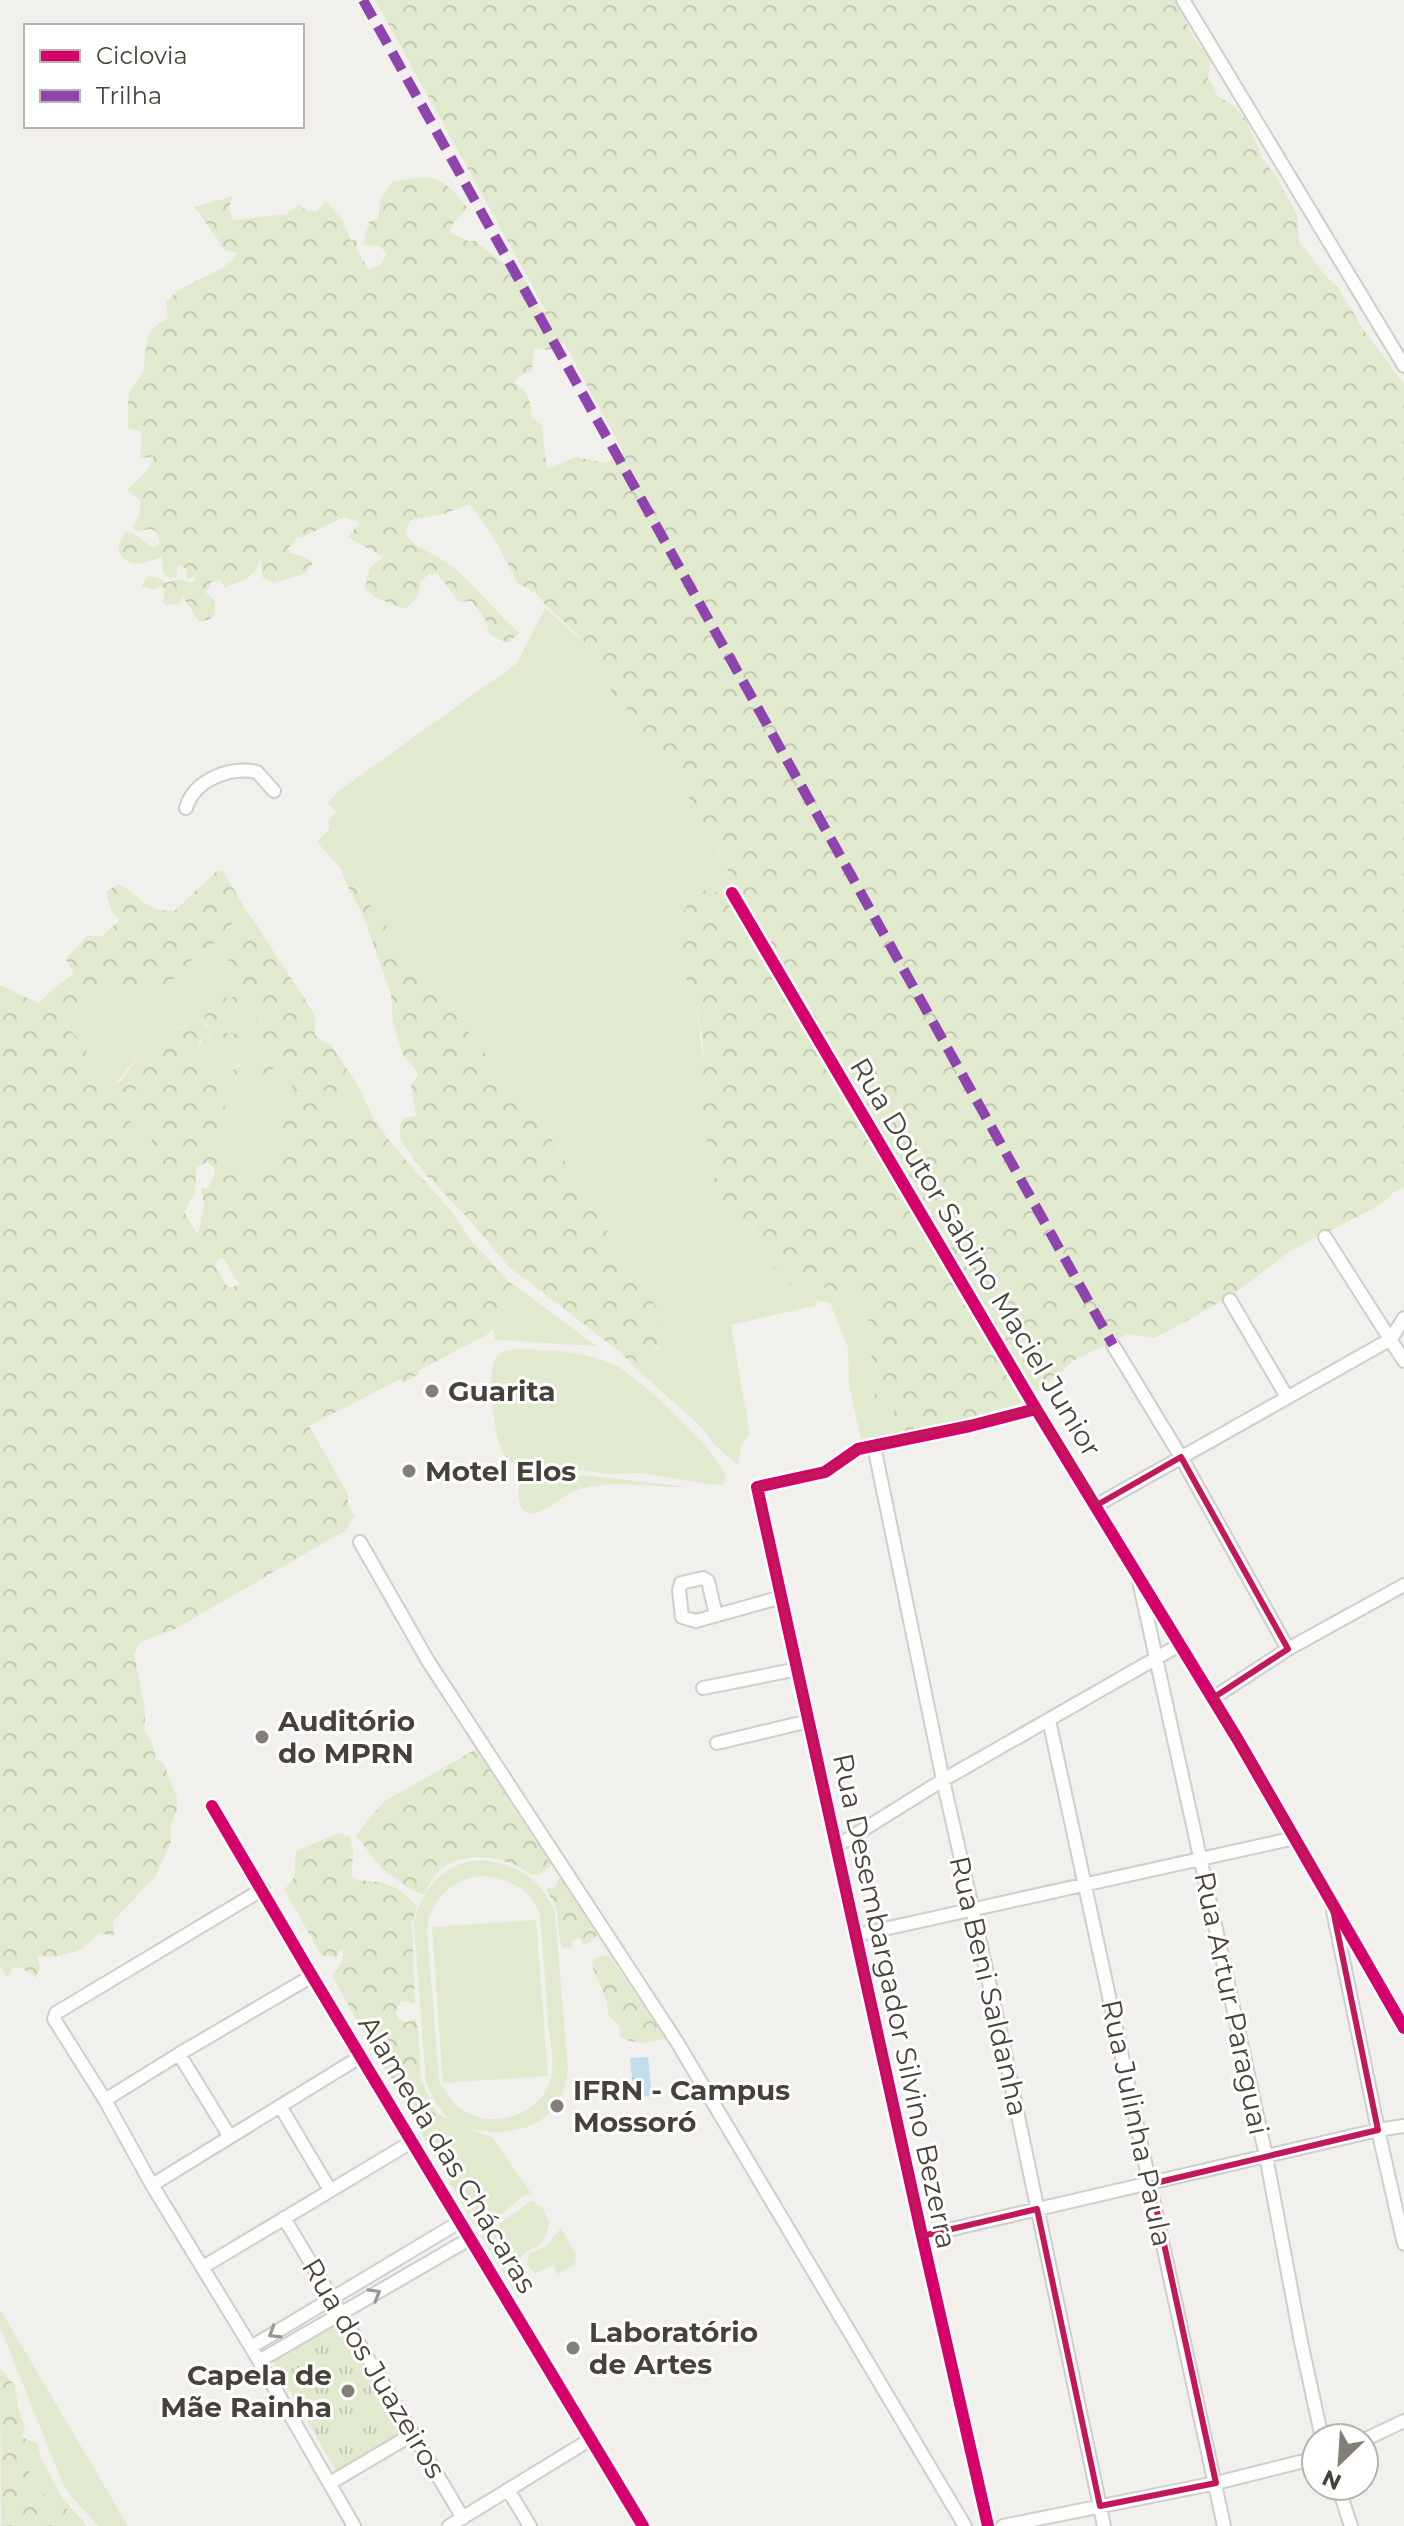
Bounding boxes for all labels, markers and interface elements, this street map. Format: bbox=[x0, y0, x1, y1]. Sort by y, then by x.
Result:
legend bbox=[24, 24, 304, 128]
text: Ciclovia bbox=[96, 41, 188, 70]
text: Trilha bbox=[96, 81, 162, 110]
street label: Rua Doutor Sabino Maciel Junior bbox=[843, 1051, 1109, 1463]
place label: Guarita bbox=[448, 1374, 555, 1408]
marker: Guarita bbox=[423, 1382, 441, 1400]
place label: Motel Elos bbox=[425, 1454, 576, 1488]
marker: Motel Elos bbox=[400, 1462, 418, 1480]
place label: Auditório do MPRN bbox=[277, 1704, 415, 1770]
marker: Auditório do MPRN bbox=[253, 1728, 271, 1746]
street label: Rua Desembargador Silvino Bezerra bbox=[826, 1750, 964, 2252]
street label: Rua Beni Saldanha bbox=[943, 1853, 1035, 2119]
street label: Rua Artur Paraguai bbox=[1187, 1868, 1277, 2138]
street label: Rua Julinha Paula bbox=[1094, 1996, 1180, 2250]
street label: Alameda das Chácaras bbox=[352, 2009, 544, 2299]
place label: IFRN - Campus Mossoró bbox=[573, 2073, 790, 2139]
marker: IFRN - Campus Mossoró bbox=[548, 2097, 566, 2115]
street label: Rua dos Juazeiros bbox=[295, 2252, 453, 2484]
one-way arrow bbox=[366, 2288, 381, 2304]
place label: Laboratório de Artes bbox=[589, 2315, 758, 2381]
one-way arrow bbox=[268, 2323, 283, 2339]
marker: Laboratório de Artes bbox=[564, 2339, 582, 2357]
place label: Capela de Mãe Rainha bbox=[160, 2358, 332, 2424]
marker: Capela de Mãe Rainha bbox=[339, 2382, 357, 2400]
north arrow bbox=[1300, 2422, 1380, 2502]
text: N bbox=[1318, 2464, 1346, 2496]

